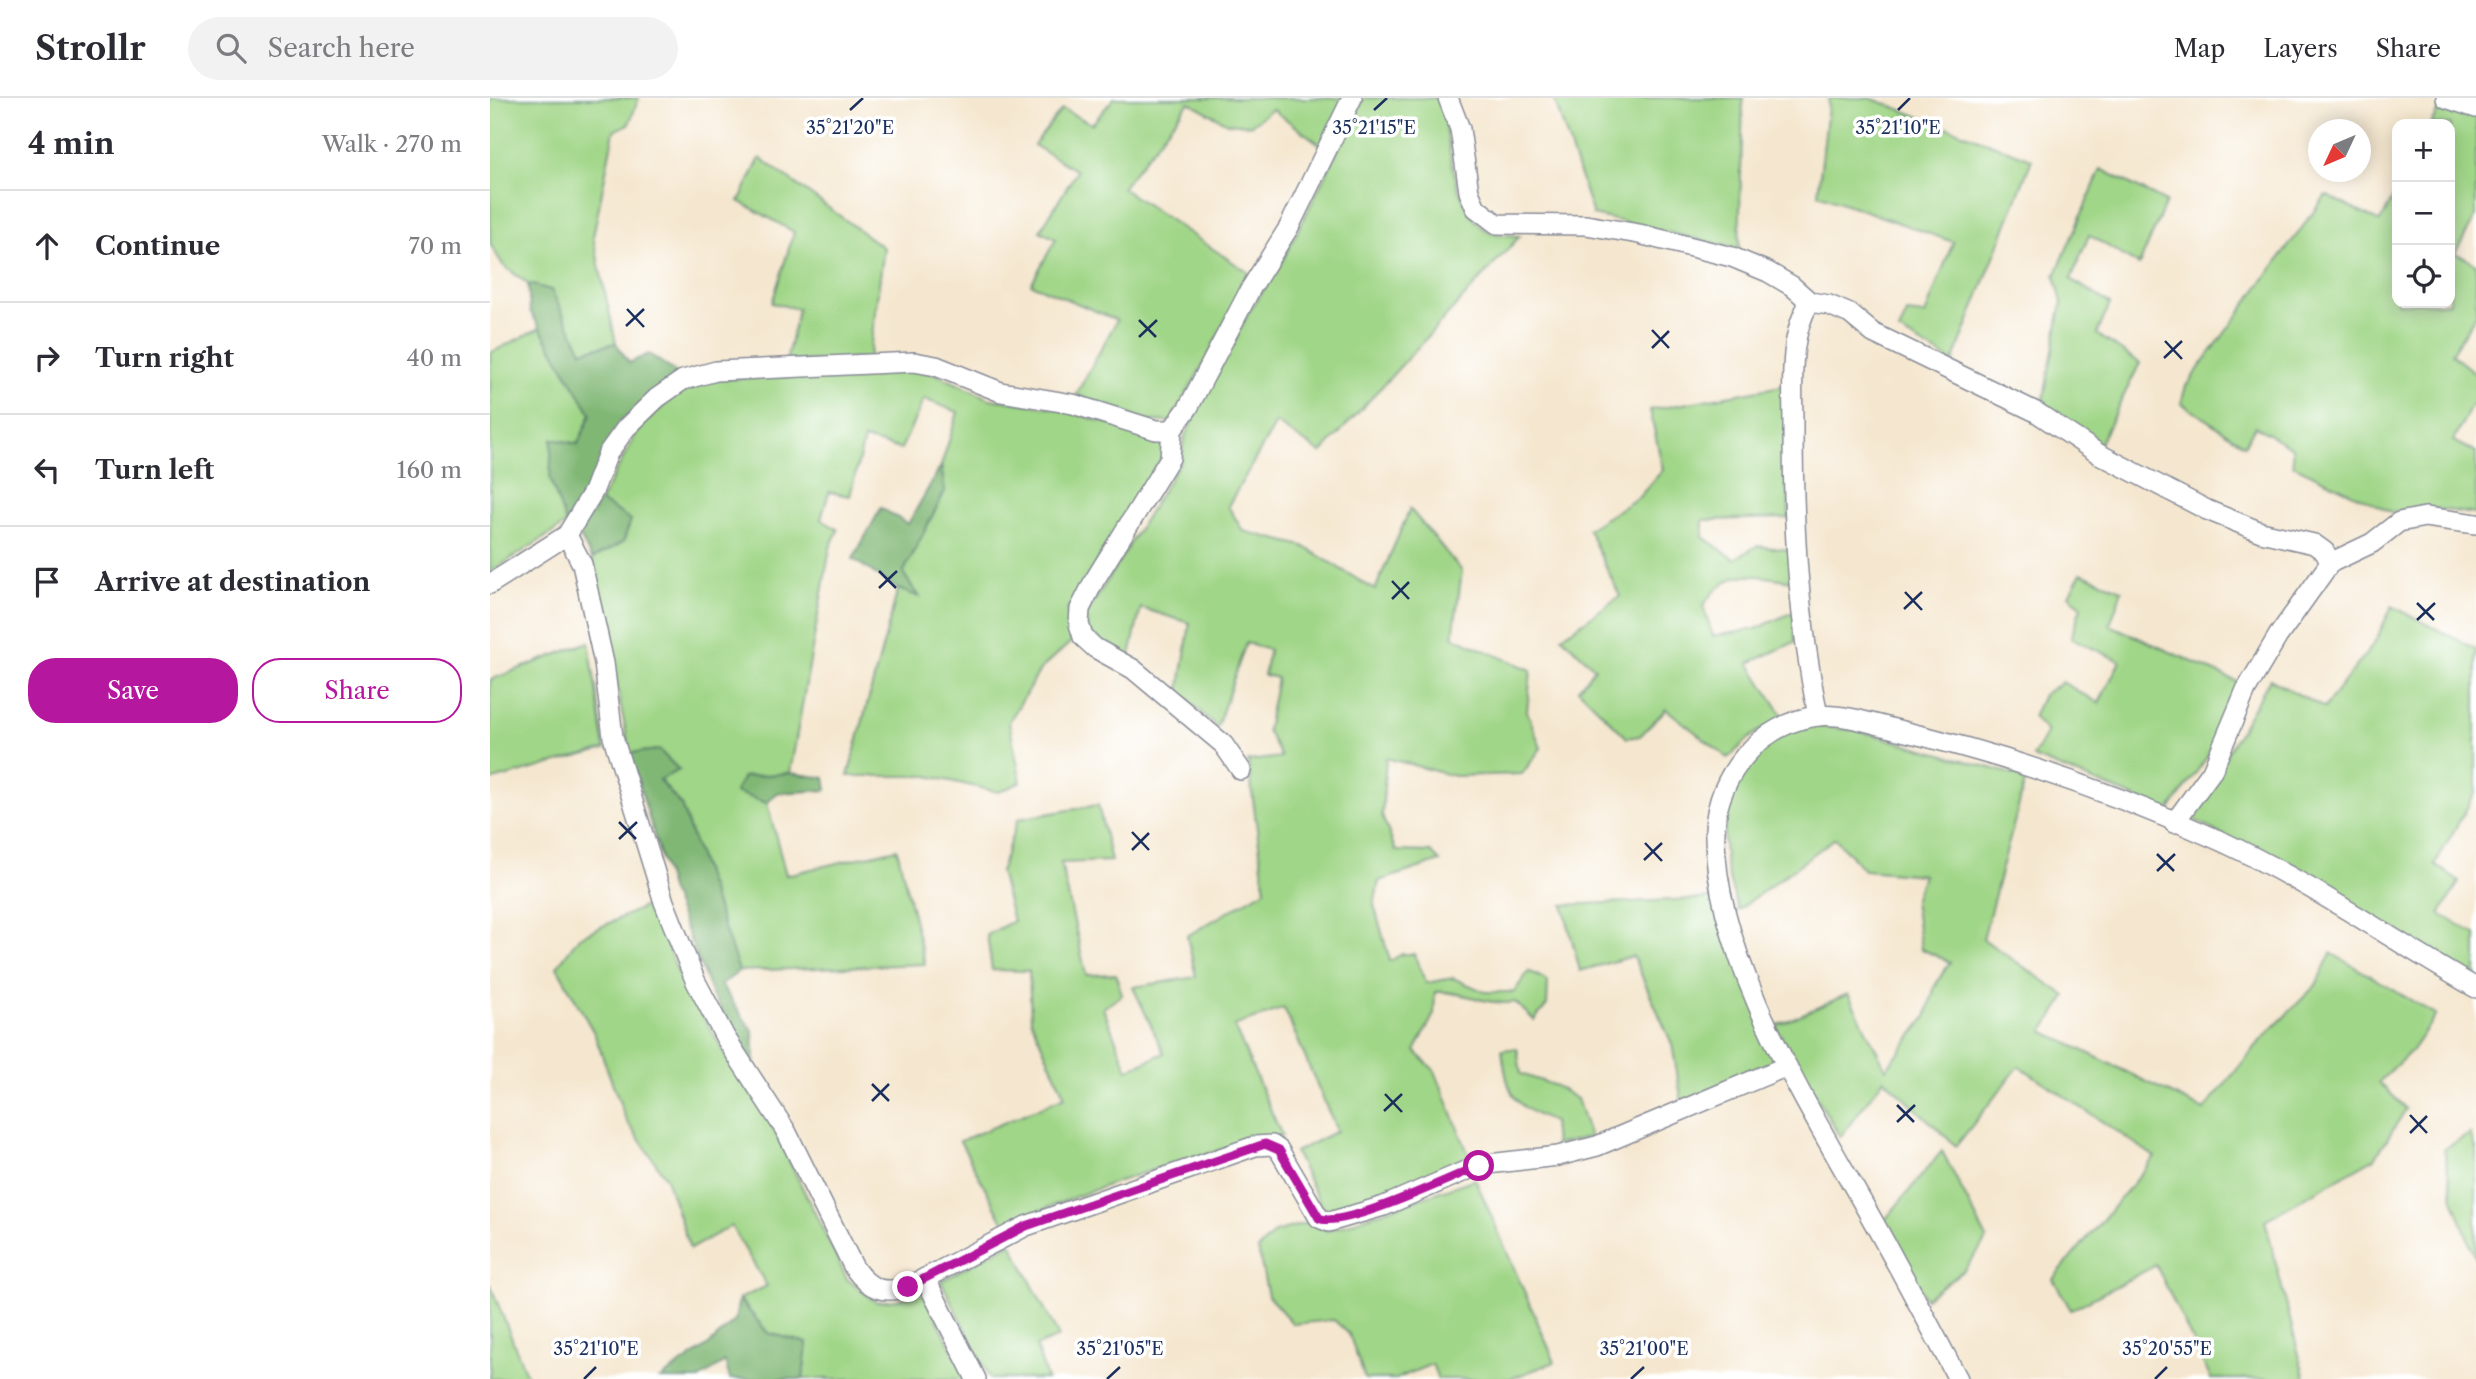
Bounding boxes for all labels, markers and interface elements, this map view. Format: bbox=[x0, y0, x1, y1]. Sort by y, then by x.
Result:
search box bbox=[188, 17, 678, 80]
text: Strollr bbox=[35, 28, 146, 69]
icon: search bbox=[212, 29, 250, 67]
text: Search here bbox=[268, 32, 415, 64]
text: Map bbox=[2174, 34, 2225, 63]
text: Layers bbox=[2263, 34, 2338, 63]
text: Share bbox=[2376, 34, 2441, 63]
text: 35°21'20"E bbox=[806, 117, 894, 139]
text: 35°21'15"E bbox=[1332, 117, 1416, 139]
text: 35°21'10"E bbox=[1855, 117, 1941, 139]
north arrow bbox=[2308, 119, 2371, 182]
map controls bbox=[2392, 119, 2455, 308]
button: + bbox=[2392, 119, 2455, 182]
text: 4 min bbox=[28, 125, 114, 162]
text: Walk · 270 m bbox=[322, 130, 462, 158]
button: − bbox=[2392, 182, 2455, 245]
icon: ahead bbox=[28, 227, 66, 265]
text: Continue bbox=[95, 230, 220, 262]
text: 70 m bbox=[409, 232, 462, 260]
button: locate bbox=[2392, 245, 2455, 308]
icon: right bbox=[28, 339, 66, 377]
text: Turn right bbox=[95, 342, 234, 374]
text: 40 m bbox=[407, 344, 462, 372]
icon: left bbox=[28, 451, 66, 489]
text: Turn left bbox=[95, 454, 214, 486]
text: 160 m bbox=[397, 456, 462, 484]
icon: arrive bbox=[28, 563, 66, 601]
text: Arrive at destination bbox=[95, 566, 370, 598]
button: Save bbox=[28, 658, 238, 723]
button: Share bbox=[252, 658, 462, 723]
route start bbox=[1463, 1150, 1494, 1181]
route end bbox=[892, 1271, 923, 1302]
text: 35°21'10"E bbox=[553, 1338, 639, 1360]
text: 35°21'05"E bbox=[1076, 1338, 1164, 1360]
text: 35°21'00"E bbox=[1599, 1338, 1689, 1360]
text: 35°20'55"E bbox=[2122, 1338, 2212, 1360]

